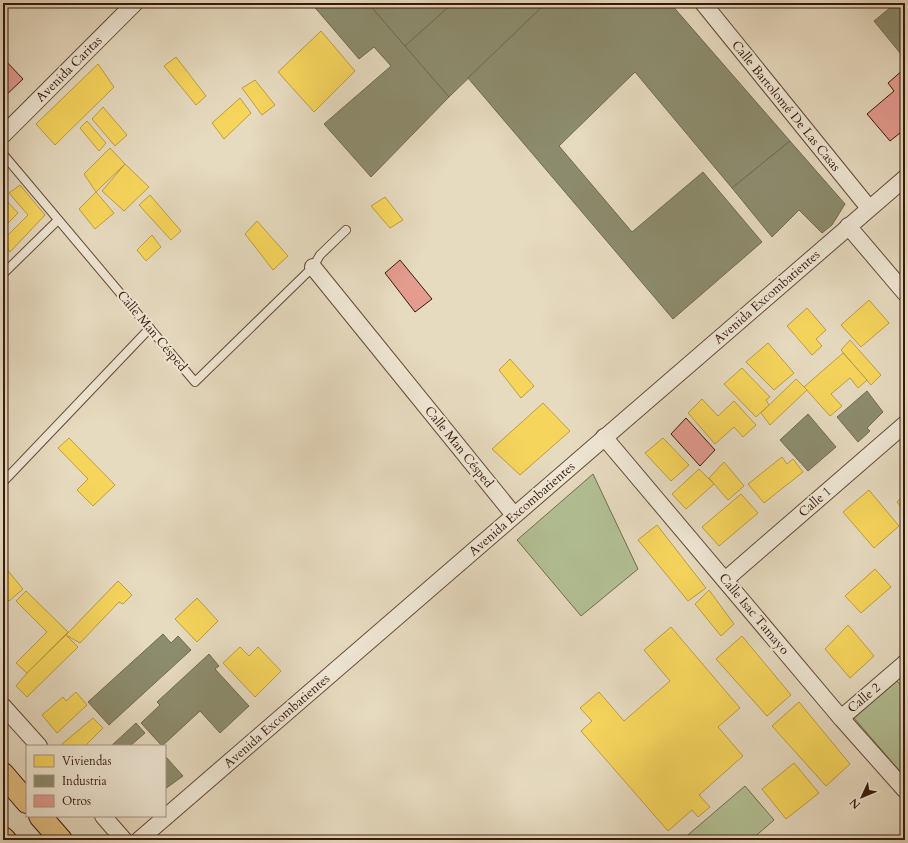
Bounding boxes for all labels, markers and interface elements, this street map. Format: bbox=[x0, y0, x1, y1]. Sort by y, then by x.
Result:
street label: Avenida Caritas bbox=[32, 32, 106, 106]
street label: Calle Bartolomé De Las Casas bbox=[727, 37, 845, 175]
street label: Avenida Excombatientes bbox=[710, 246, 824, 348]
street label: Calle Man Césped bbox=[113, 287, 191, 375]
street label: Calle Man Césped bbox=[420, 402, 498, 492]
street label: Avenida Excombatientes bbox=[465, 458, 579, 560]
street label: Calle 1 bbox=[795, 483, 835, 521]
street label: Calle Isac Tamayo bbox=[715, 570, 793, 658]
street label: Avenida Excombatientes bbox=[220, 670, 334, 772]
street label: Calle 2 bbox=[844, 679, 885, 717]
legend bbox=[26, 745, 166, 817]
text: Viviendas bbox=[62, 753, 112, 769]
text: Industria bbox=[62, 773, 107, 789]
north arrow bbox=[842, 777, 882, 817]
text: Otros bbox=[62, 793, 91, 809]
text: N bbox=[846, 795, 864, 812]

